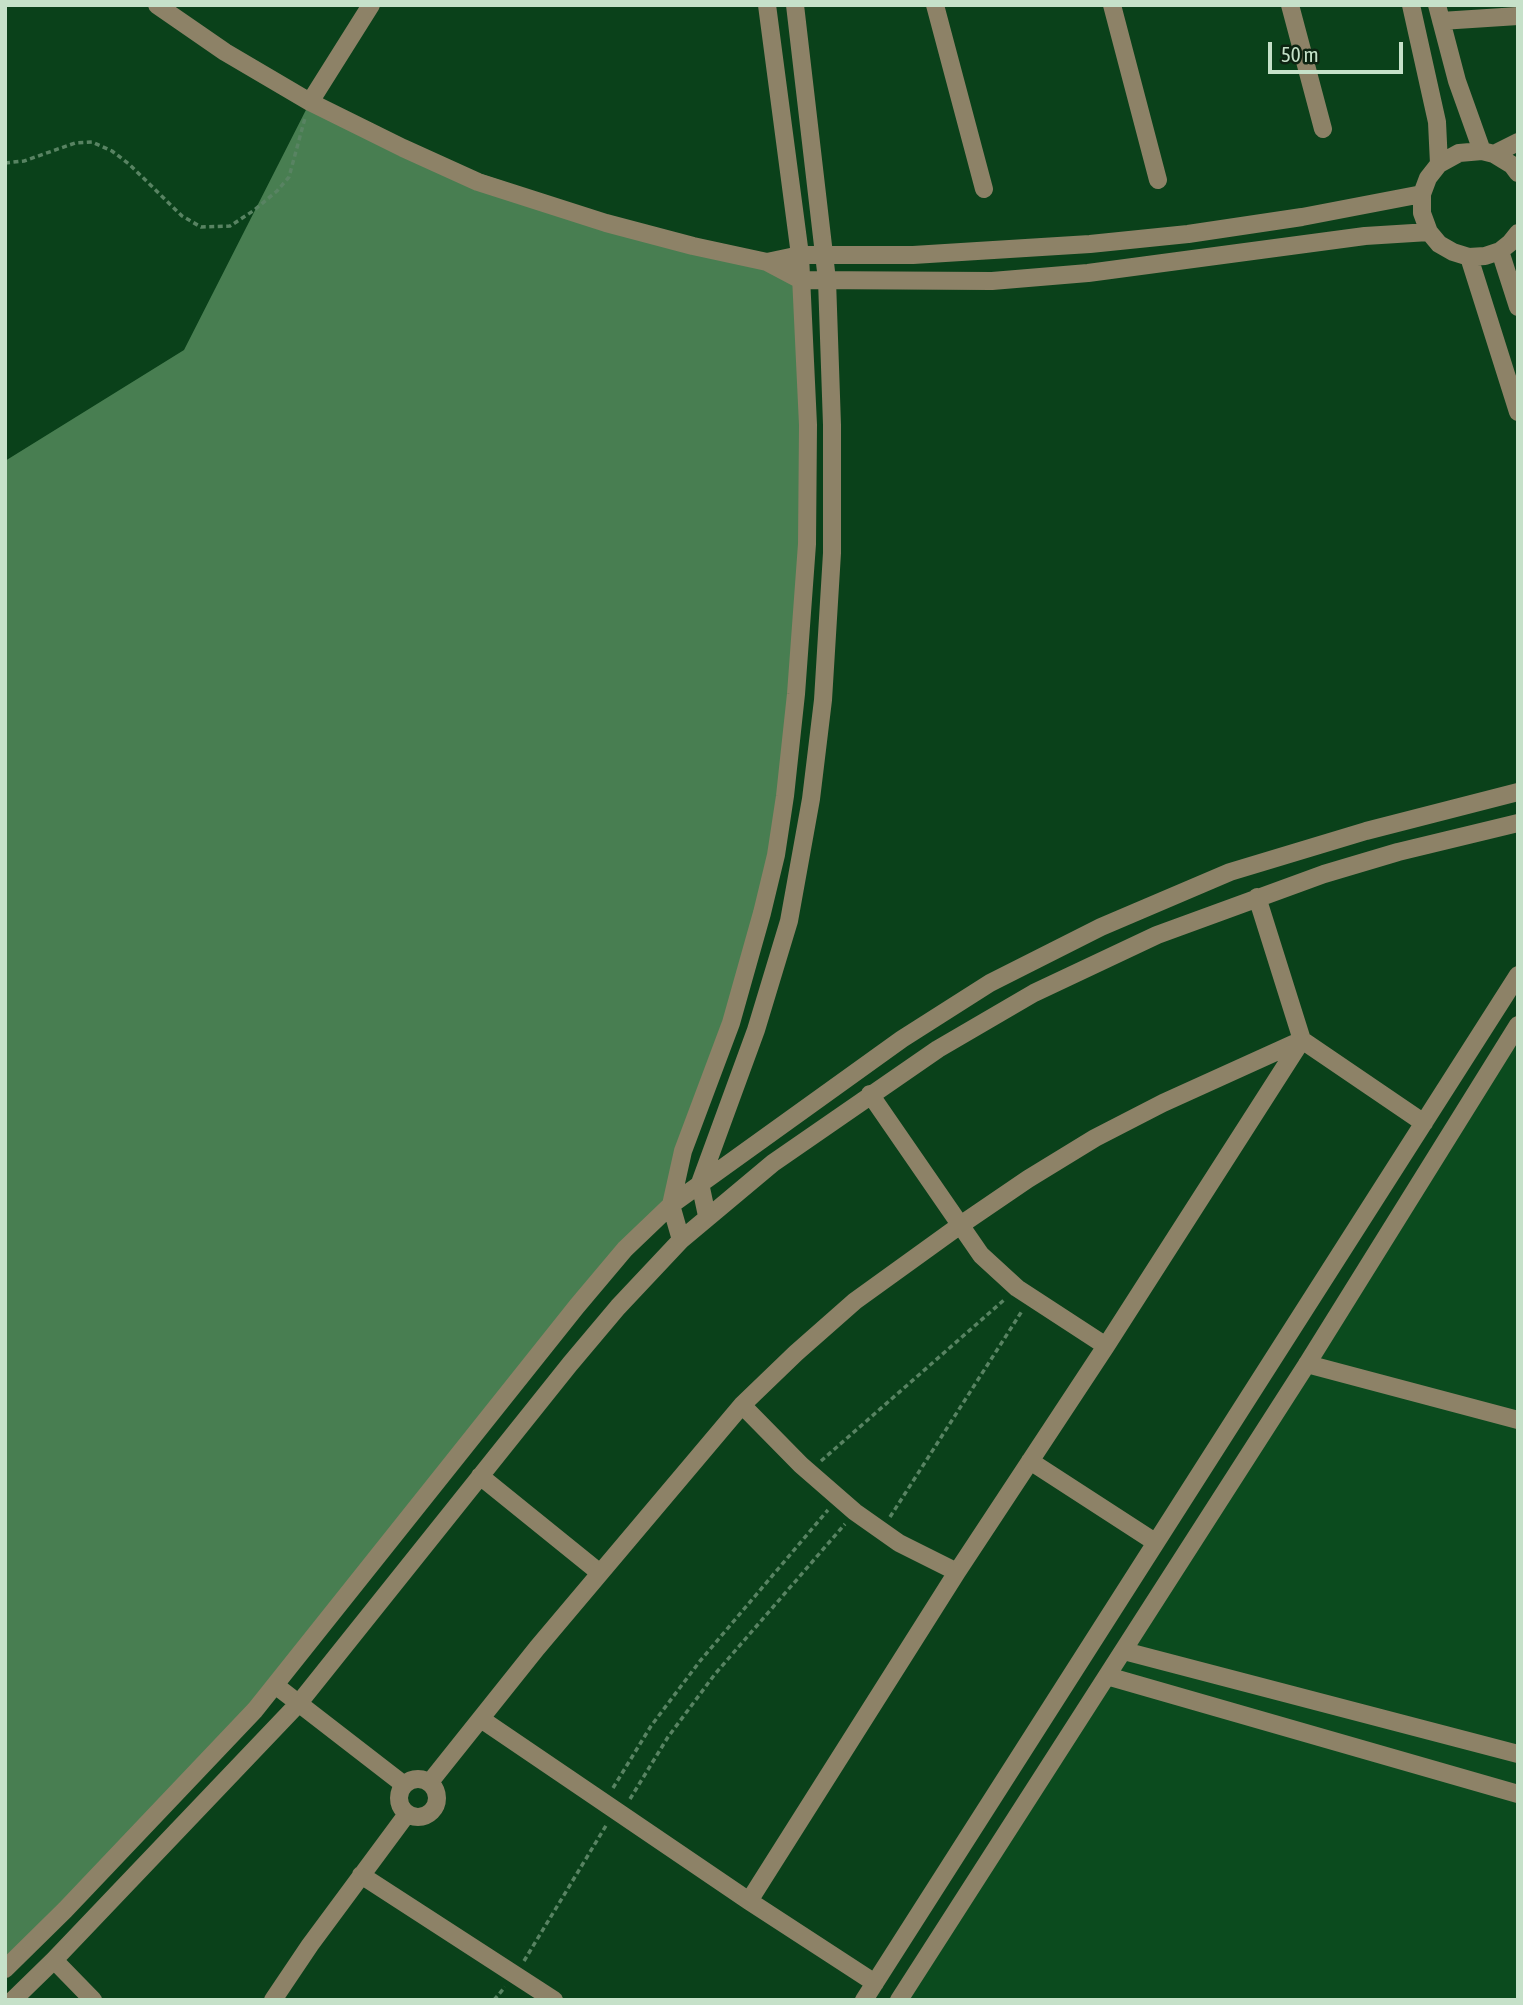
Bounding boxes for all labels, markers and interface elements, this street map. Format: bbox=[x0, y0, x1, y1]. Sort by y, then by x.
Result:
scale bar bbox=[1271, 28, 1406, 72]
text: 50 m bbox=[1281, 42, 1319, 66]

